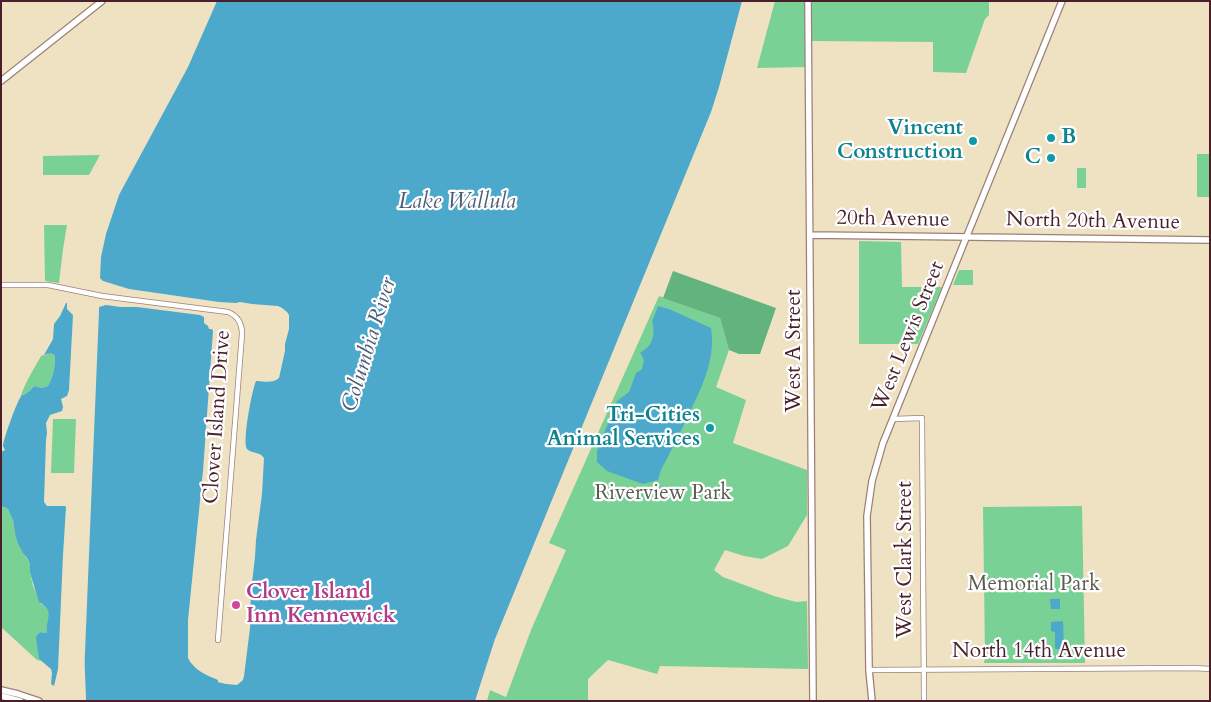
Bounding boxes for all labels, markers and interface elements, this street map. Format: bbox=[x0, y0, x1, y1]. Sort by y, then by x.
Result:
place label: Vincent Construction bbox=[837, 116, 963, 166]
place label: B bbox=[1061, 125, 1076, 151]
marker: B bbox=[1045, 132, 1057, 144]
marker: Vincent Construction bbox=[967, 135, 979, 147]
place label: C bbox=[1025, 145, 1041, 171]
marker: C bbox=[1045, 152, 1057, 164]
water label: Lake Wallula bbox=[398, 190, 516, 216]
street label: 20th Avenue bbox=[836, 206, 950, 234]
street label: North 20th Avenue bbox=[1006, 208, 1180, 236]
street label: West Lewis Street bbox=[867, 258, 951, 416]
water label: Columbia River bbox=[337, 275, 403, 415]
street label: West A Street bbox=[782, 289, 808, 413]
street label: Clover Island Drive bbox=[199, 329, 237, 505]
place label: Tri-Cities Animal Services bbox=[547, 403, 700, 453]
marker: Tri-Cities Animal Services bbox=[704, 422, 716, 434]
park label: Riverview Park bbox=[594, 481, 732, 507]
street label: West Clark Street bbox=[893, 481, 919, 639]
park label: Memorial Park bbox=[968, 572, 1100, 598]
place label: Clover Island Inn Kennewick bbox=[246, 580, 396, 630]
marker: Clover Island Inn Kennewick bbox=[230, 599, 242, 611]
street label: North 14th Avenue bbox=[952, 639, 1126, 665]

